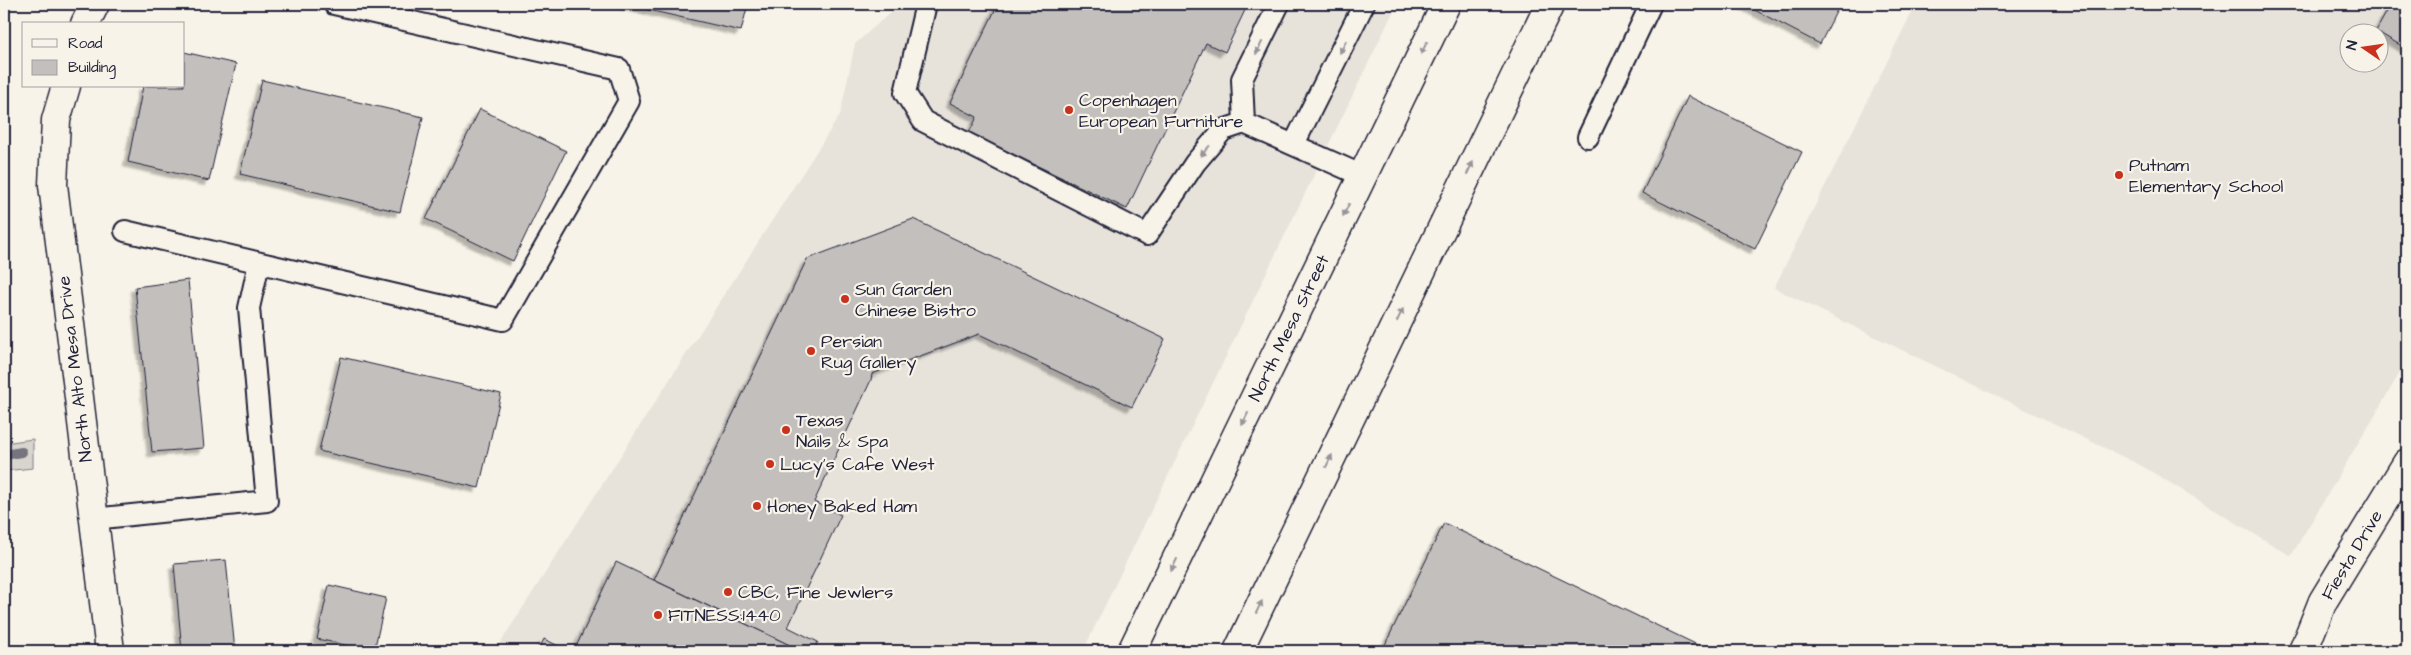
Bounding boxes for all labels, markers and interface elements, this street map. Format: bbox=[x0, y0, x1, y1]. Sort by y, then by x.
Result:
legend bbox=[22, 22, 185, 88]
north arrow bbox=[2338, 22, 2388, 72]
text: Road bbox=[68, 33, 103, 54]
text: N bbox=[2342, 39, 2363, 52]
one-way arrow bbox=[1338, 40, 1346, 54]
one-way arrow bbox=[1255, 41, 1263, 55]
one-way arrow bbox=[1420, 41, 1428, 55]
text: Building bbox=[68, 57, 116, 79]
place label: Copenhagen European Furniture bbox=[1079, 88, 1244, 134]
marker: Copenhagen European Furniture bbox=[1063, 104, 1075, 116]
one-way arrow bbox=[1200, 144, 1211, 157]
place label: Putnam Elementary School bbox=[2129, 153, 2284, 200]
one-way arrow bbox=[1467, 161, 1475, 175]
marker: Putnam Elementary School bbox=[2113, 169, 2125, 181]
one-way arrow bbox=[1342, 203, 1350, 217]
street label: North Mesa Street bbox=[1243, 250, 1336, 406]
street label: North Alto Mesa Drive bbox=[51, 274, 99, 463]
place label: Sun Garden Chinese Bistro bbox=[855, 277, 976, 323]
marker: Sun Garden Chinese Bistro bbox=[839, 293, 851, 305]
one-way arrow bbox=[1396, 307, 1404, 322]
place label: Persian Rug Gallery bbox=[821, 329, 916, 376]
marker: Persian Rug Gallery bbox=[805, 345, 817, 357]
place label: Texas Nails & Spa bbox=[796, 408, 888, 454]
one-way arrow bbox=[1240, 412, 1248, 426]
marker: Texas Nails & Spa bbox=[780, 424, 792, 436]
place label: Lucy's Cafe West bbox=[780, 452, 935, 478]
one-way arrow bbox=[1325, 454, 1333, 468]
marker: Lucy's Cafe West bbox=[764, 458, 776, 470]
place label: Honey Baked Ham bbox=[767, 494, 917, 520]
marker: Honey Baked Ham bbox=[751, 500, 763, 512]
street label: Fiesta Drive bbox=[2315, 505, 2389, 605]
one-way arrow bbox=[1169, 558, 1177, 572]
place label: CBC, Fine Jewlers bbox=[738, 580, 893, 605]
marker: CBC, Fine Jewlers bbox=[722, 586, 734, 598]
one-way arrow bbox=[1255, 600, 1263, 614]
place label: FITNESS:1440 bbox=[668, 603, 781, 628]
marker: FITNESS:1440 bbox=[652, 609, 664, 621]

